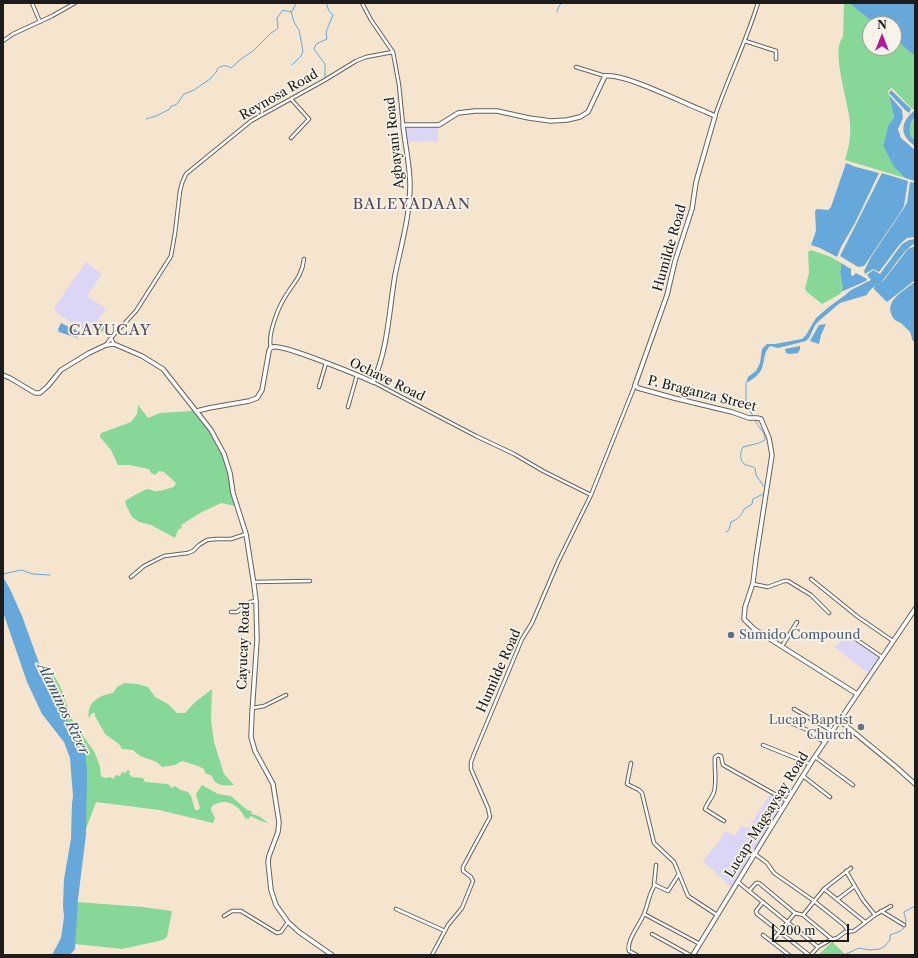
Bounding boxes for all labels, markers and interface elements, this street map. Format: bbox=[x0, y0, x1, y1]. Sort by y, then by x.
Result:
north arrow bbox=[862, 16, 902, 56]
text: N bbox=[877, 18, 887, 32]
street label: Reynosa Road bbox=[237, 66, 321, 124]
street label: Agbayani Road bbox=[382, 96, 408, 190]
district label: BALEYADAAN bbox=[353, 196, 471, 214]
street label: Humilde Road bbox=[650, 203, 690, 293]
district label: CAYUCAY bbox=[69, 322, 151, 340]
street label: Ochave Road bbox=[347, 355, 427, 405]
street label: P. Braganza Street bbox=[646, 373, 758, 415]
street label: Cayucay Road bbox=[235, 602, 253, 690]
street label: Humilde Road bbox=[474, 627, 524, 715]
place label: Sumido Compound bbox=[739, 627, 860, 643]
marker: Sumido Compound bbox=[726, 630, 736, 640]
water label: Alaminos River bbox=[33, 660, 93, 758]
place label: Lucap Baptist Church bbox=[769, 712, 853, 743]
marker: Lucap Baptist Church bbox=[856, 722, 866, 732]
street label: Lucap-Magsaysay Road bbox=[722, 749, 812, 881]
scale bar bbox=[774, 916, 851, 942]
text: 200 m bbox=[779, 923, 816, 938]

